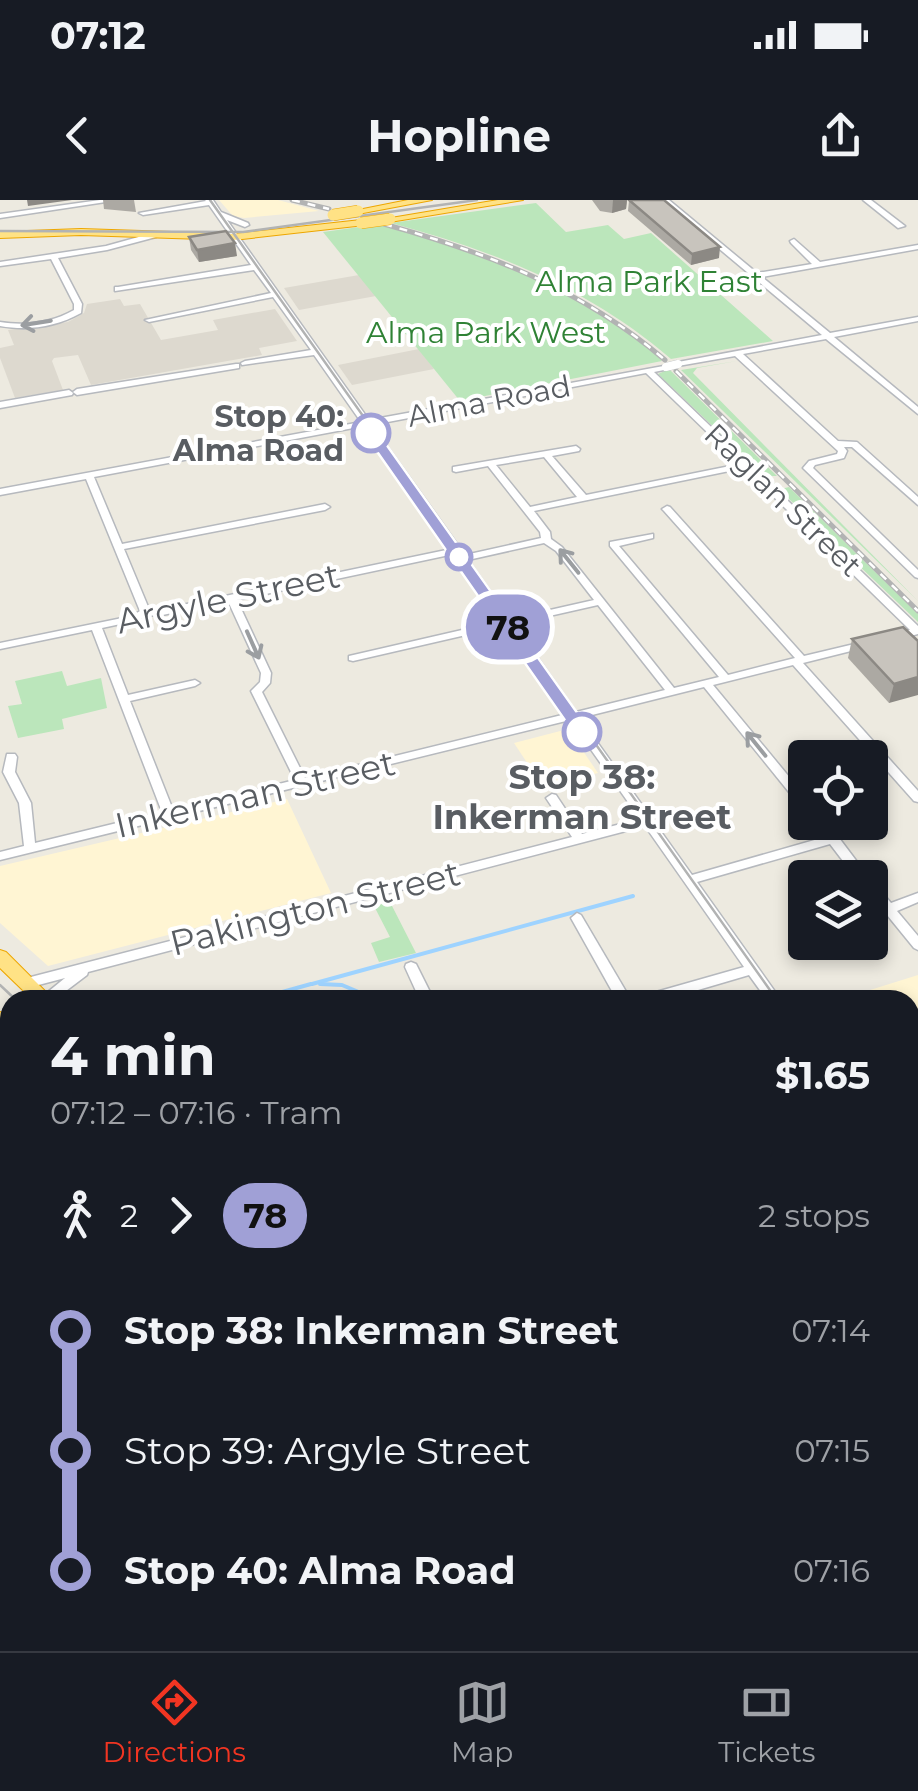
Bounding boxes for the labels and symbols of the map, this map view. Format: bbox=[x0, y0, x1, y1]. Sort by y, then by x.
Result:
park label: Alma Park East bbox=[535, 263, 763, 300]
one-way arrow bbox=[20, 314, 52, 333]
park label: Alma Park West bbox=[366, 314, 606, 351]
street label: Alma Road bbox=[404, 367, 574, 435]
place label: Stop 40: Alma Road bbox=[172, 398, 344, 469]
marker: Stop 40: Alma Road bbox=[352, 414, 390, 452]
street label: Raglan Street bbox=[697, 416, 869, 584]
unlabelled marker bbox=[446, 544, 472, 570]
one-way arrow bbox=[558, 549, 580, 575]
street label: Argyle Street bbox=[112, 553, 344, 643]
line badge: 78 bbox=[463, 594, 553, 660]
one-way arrow bbox=[245, 629, 263, 660]
marker: Stop 38: Inkerman Street bbox=[563, 713, 601, 751]
one-way arrow bbox=[745, 732, 767, 758]
street label: Inkerman Street bbox=[111, 741, 399, 847]
place label: Stop 38: Inkerman Street bbox=[433, 755, 731, 838]
street label: Pakington Street bbox=[166, 851, 464, 965]

